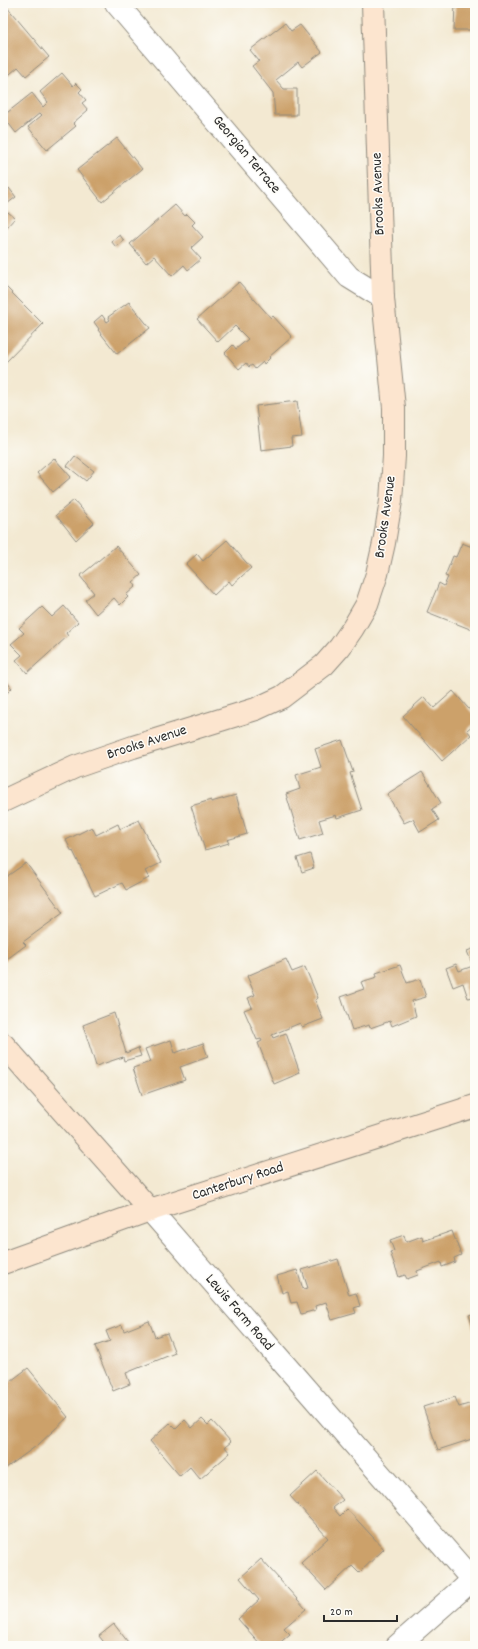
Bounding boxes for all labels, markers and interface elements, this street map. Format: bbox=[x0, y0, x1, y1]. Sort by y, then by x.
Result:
street label: Georgian Terrace bbox=[207, 111, 286, 199]
street label: Brooks Avenue bbox=[367, 152, 391, 236]
street label: Brooks Avenue bbox=[369, 474, 403, 560]
street label: Brooks Avenue bbox=[104, 720, 190, 766]
street label: Canterbury Road bbox=[189, 1157, 287, 1207]
street label: Lewis Farm Road bbox=[199, 1270, 279, 1356]
scale bar bbox=[324, 1597, 397, 1623]
text: 20 m bbox=[330, 1604, 353, 1621]

